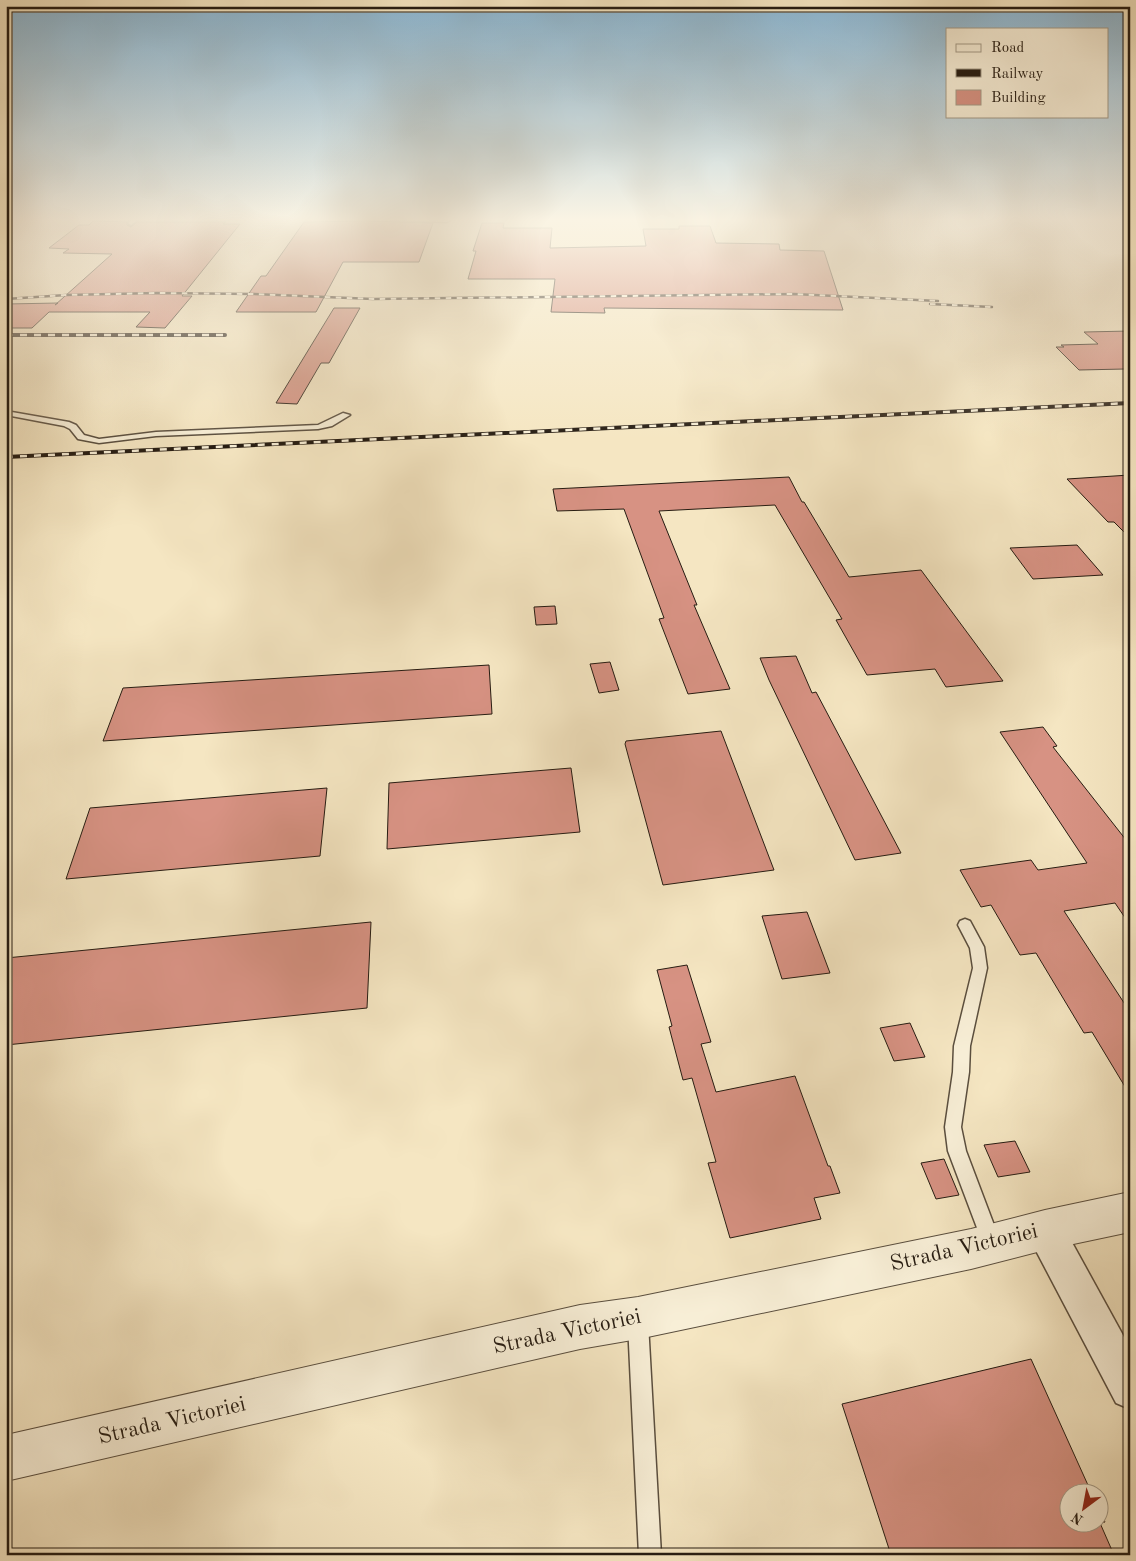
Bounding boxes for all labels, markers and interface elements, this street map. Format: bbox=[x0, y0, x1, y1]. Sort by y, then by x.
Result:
legend bbox=[946, 28, 1108, 118]
text: Road bbox=[991, 41, 1025, 56]
text: Railway bbox=[991, 67, 1044, 82]
text: Building bbox=[991, 91, 1046, 106]
street label: Strada Victoriei bbox=[888, 1220, 1040, 1276]
street label: Strada Victoriei bbox=[491, 1306, 643, 1358]
street label: Strada Victoriei bbox=[96, 1393, 248, 1449]
north arrow bbox=[1058, 1484, 1108, 1534]
text: N bbox=[1069, 1509, 1086, 1527]

